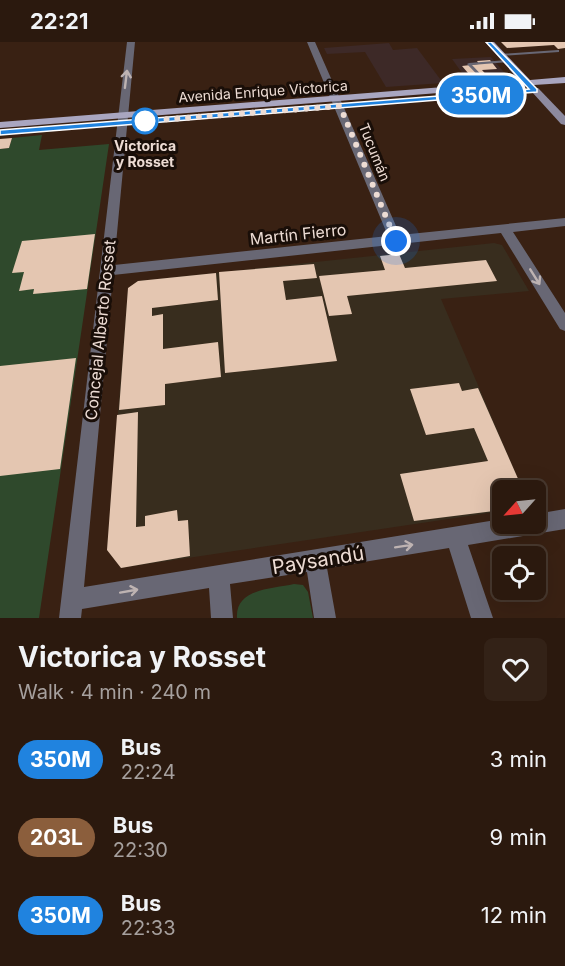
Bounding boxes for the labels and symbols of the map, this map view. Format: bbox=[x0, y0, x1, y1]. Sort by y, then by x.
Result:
one-way arrow bbox=[121, 69, 132, 89]
line badge: 350M bbox=[439, 76, 523, 114]
street label: Avenida Enrique Victorica bbox=[178, 77, 348, 105]
marker: Victorica y Rosset bbox=[132, 108, 158, 134]
street label: Tucumán bbox=[356, 121, 394, 183]
place label: Victorica y Rosset bbox=[114, 137, 176, 170]
street label: Martín Fierro bbox=[249, 219, 347, 249]
your location bbox=[381, 226, 411, 256]
street label: Concejal Alberto Rosset bbox=[81, 239, 119, 421]
one-way arrow bbox=[529, 268, 541, 285]
north arrow bbox=[492, 480, 546, 534]
one-way arrow bbox=[394, 540, 414, 551]
street label: Paysandú bbox=[270, 541, 366, 579]
one-way arrow bbox=[119, 585, 138, 596]

